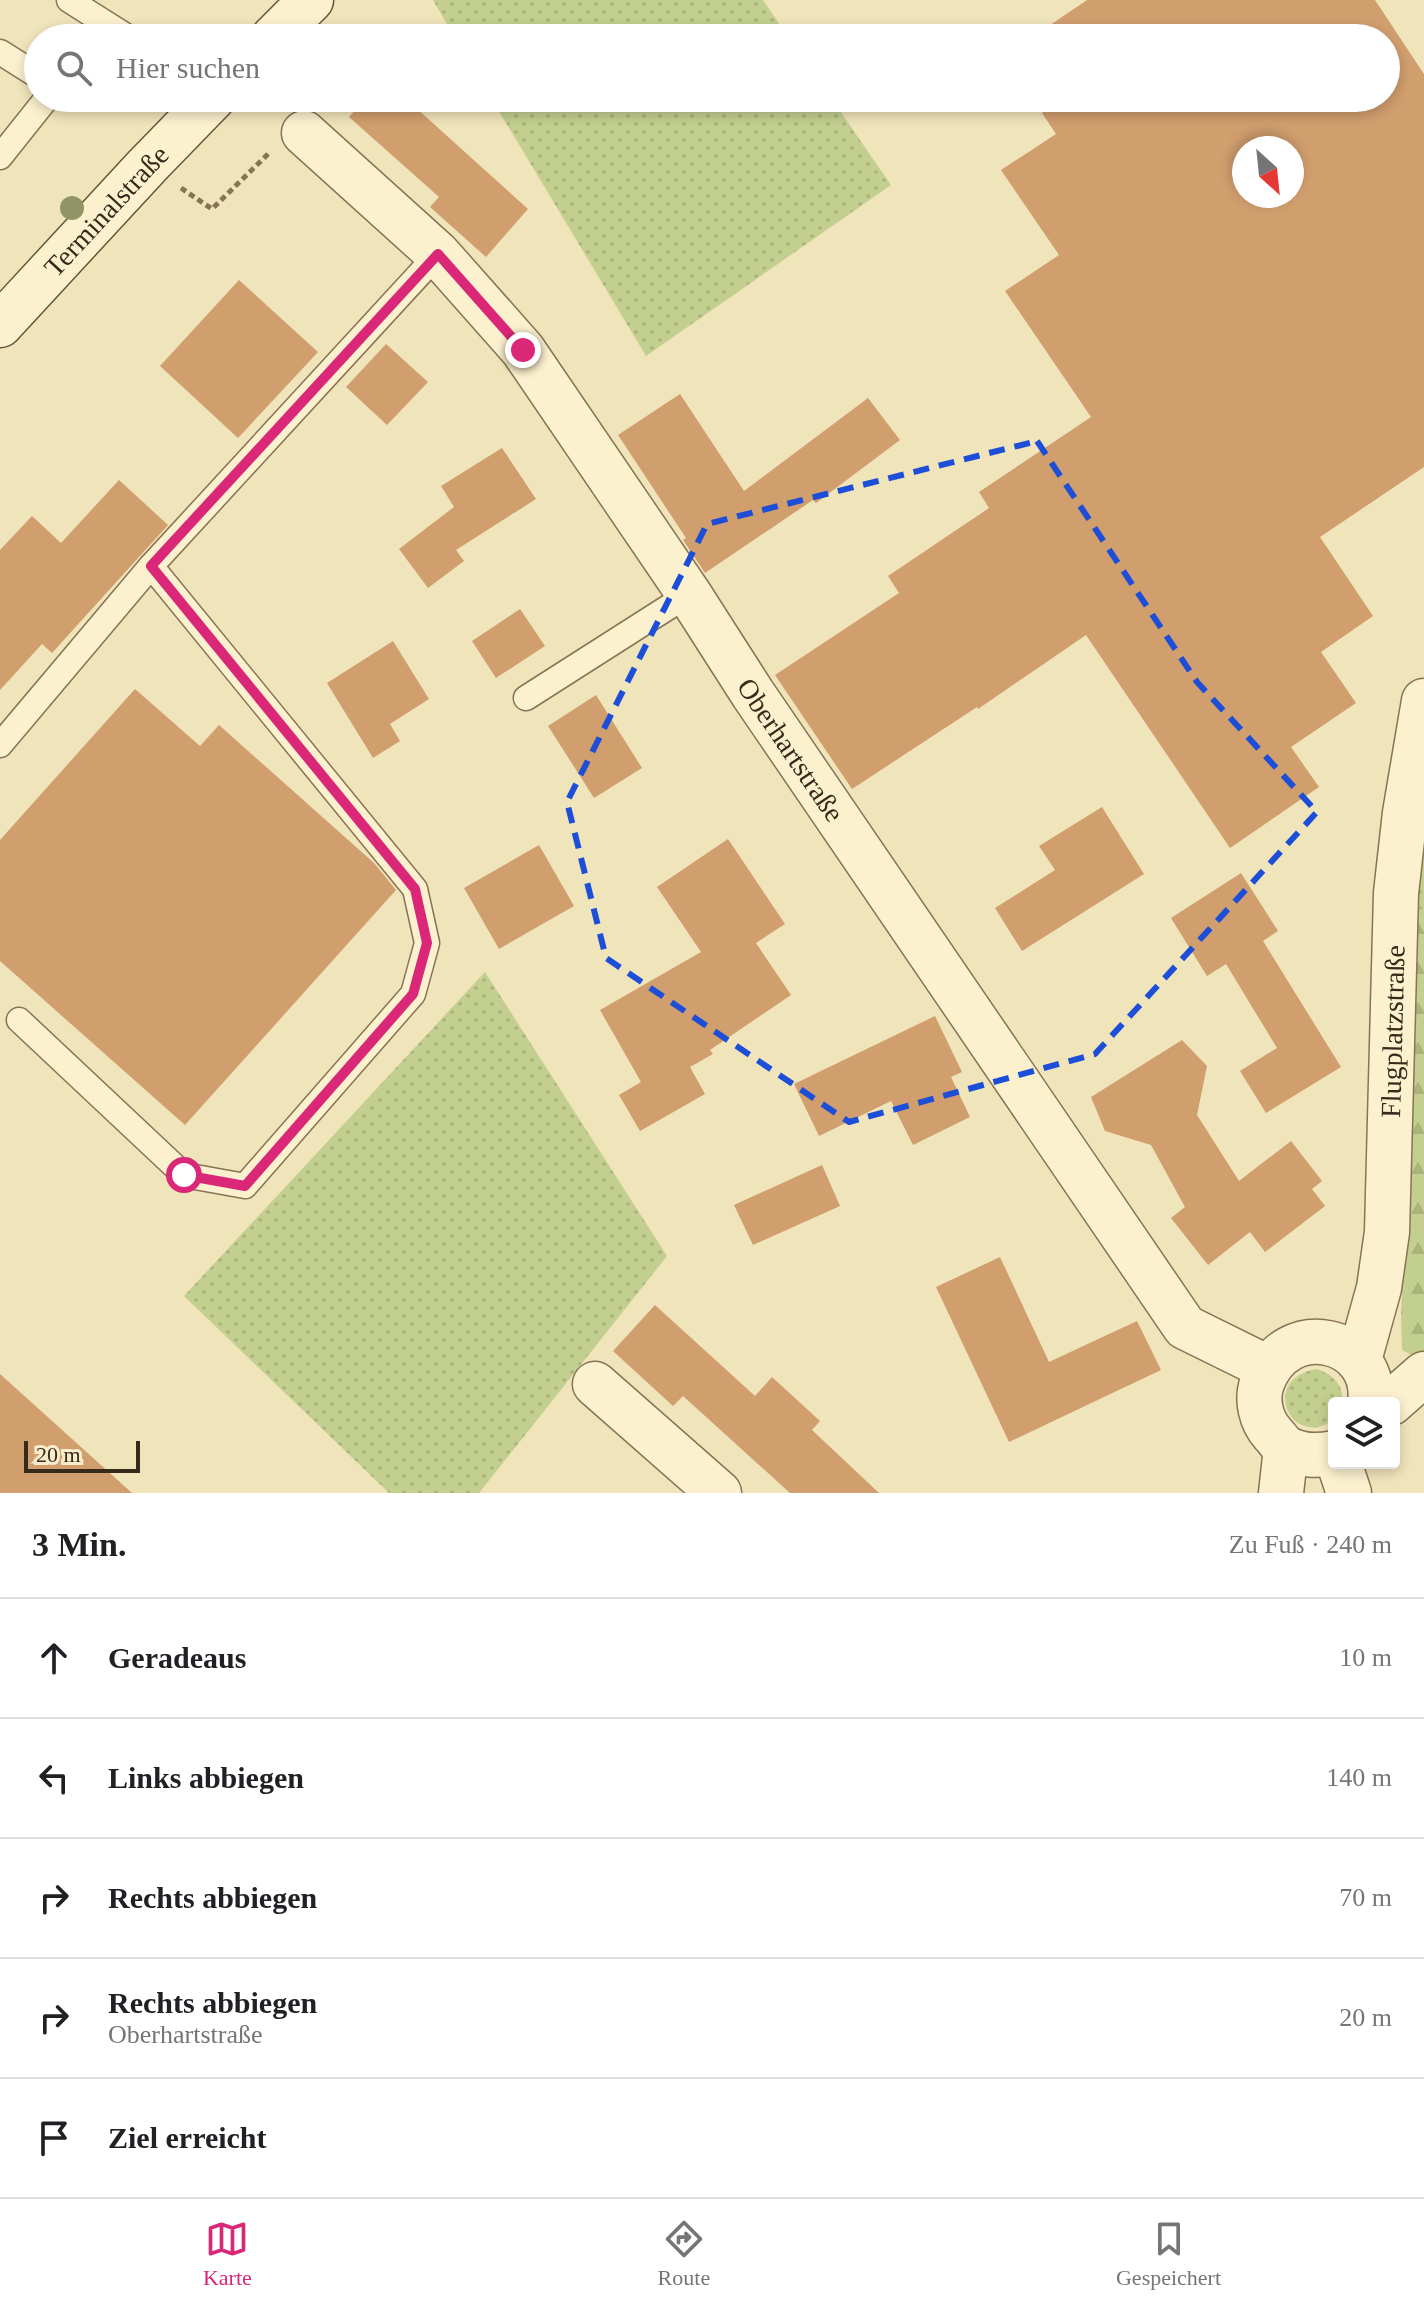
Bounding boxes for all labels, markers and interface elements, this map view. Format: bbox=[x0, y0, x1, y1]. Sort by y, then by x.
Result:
search box bbox=[24, 24, 1400, 112]
icon: search bbox=[52, 46, 96, 90]
text: Hier suchen bbox=[116, 51, 260, 84]
north arrow bbox=[1232, 136, 1304, 208]
street label: Terminalstraße bbox=[38, 139, 175, 283]
route end bbox=[505, 332, 541, 368]
street label: Oberhartstraße bbox=[731, 673, 850, 827]
street label: Flugplatzstraße bbox=[1375, 945, 1411, 1118]
route start bbox=[166, 1157, 202, 1193]
map controls bbox=[1328, 1397, 1400, 1469]
button: layers bbox=[1328, 1397, 1400, 1469]
scale bar bbox=[24, 1437, 140, 1473]
text: 20 m bbox=[36, 1442, 81, 1467]
text: 3 Min. bbox=[32, 1526, 126, 1563]
text: Zu Fuß · 240 m bbox=[1229, 1530, 1392, 1559]
icon: ahead bbox=[32, 1636, 76, 1680]
text: Geradeaus bbox=[108, 1641, 246, 1674]
text: 10 m bbox=[1339, 1643, 1392, 1672]
icon: left bbox=[32, 1756, 76, 1800]
text: Links abbiegen bbox=[108, 1761, 304, 1794]
text: 140 m bbox=[1326, 1763, 1392, 1792]
icon: right bbox=[32, 1876, 76, 1920]
text: Rechts abbiegen bbox=[108, 1881, 317, 1914]
text: 70 m bbox=[1339, 1883, 1392, 1912]
text: Rechts abbiegen bbox=[108, 1986, 317, 2019]
icon: right bbox=[32, 1996, 76, 2040]
text: 20 m bbox=[1339, 2003, 1392, 2032]
text: Oberhartstraße bbox=[108, 2020, 262, 2049]
icon: arrive bbox=[32, 2116, 76, 2160]
text: Ziel erreicht bbox=[108, 2121, 267, 2154]
tab: Karte bbox=[203, 2217, 252, 2291]
tab: Route bbox=[658, 2217, 710, 2291]
tab: Gespeichert bbox=[1116, 2217, 1221, 2291]

